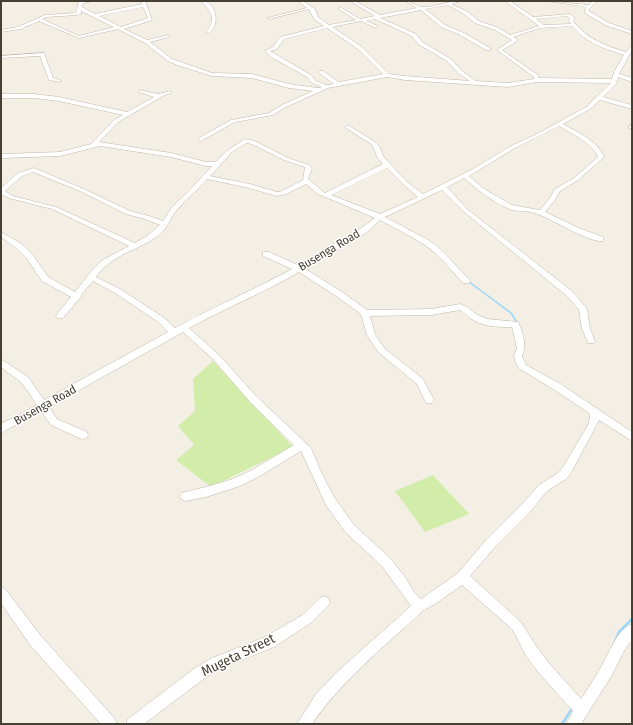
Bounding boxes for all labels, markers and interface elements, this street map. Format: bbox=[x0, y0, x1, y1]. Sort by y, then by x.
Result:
street label: Busenga Road bbox=[296, 226, 362, 274]
street label: Busenga Road bbox=[11, 382, 79, 428]
street label: Mugeta Street bbox=[198, 630, 278, 680]

